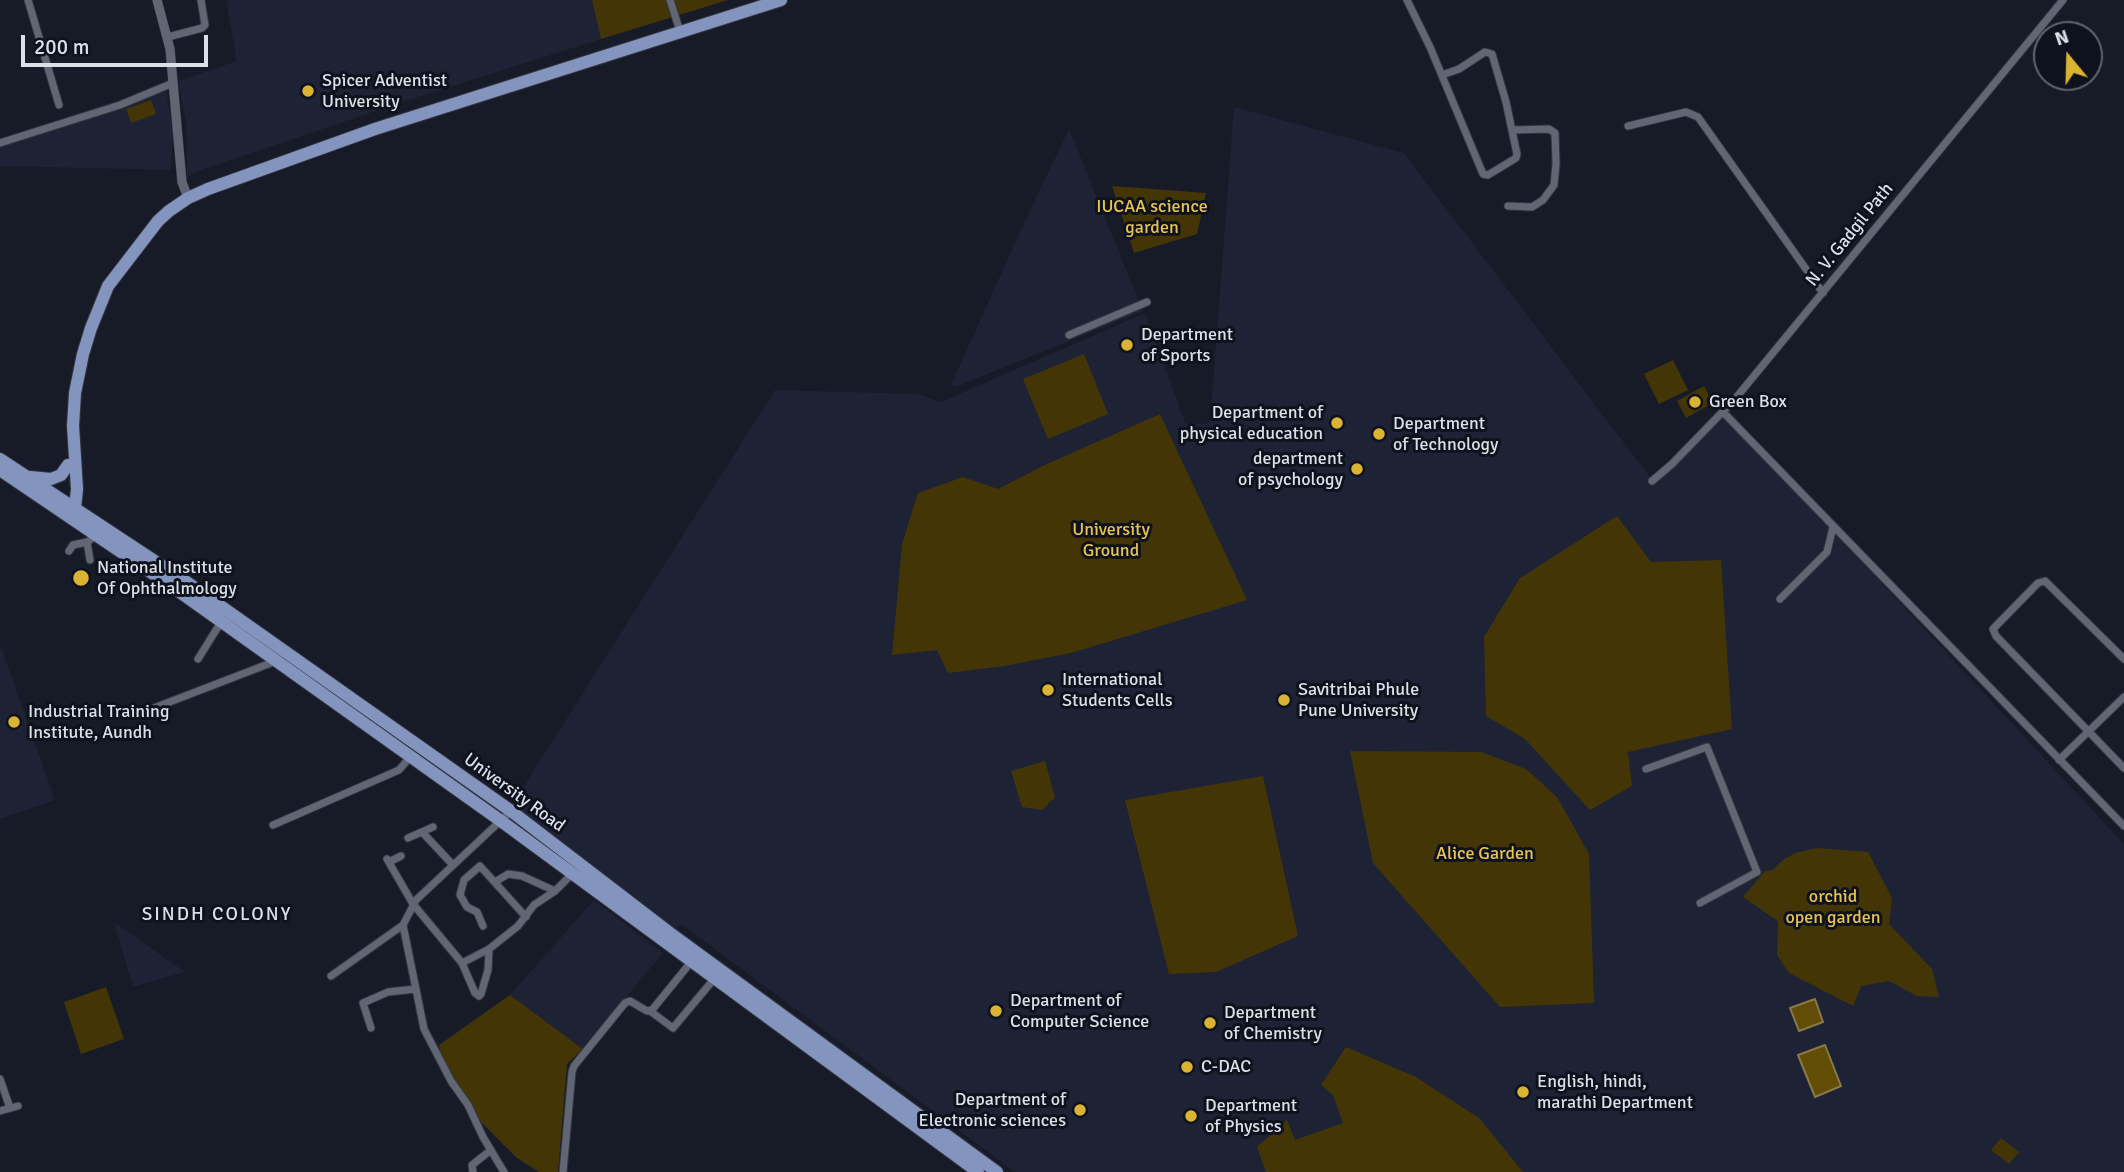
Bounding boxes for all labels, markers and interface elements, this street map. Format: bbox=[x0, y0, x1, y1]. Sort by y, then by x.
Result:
scale bar bbox=[24, 21, 212, 65]
north arrow bbox=[2033, 21, 2103, 91]
text: N bbox=[2052, 25, 2072, 52]
text: 200 m bbox=[34, 34, 89, 60]
place label: Spicer Adventist University bbox=[322, 70, 447, 112]
marker: Spicer Adventist University bbox=[300, 83, 316, 99]
street label: N. V. Gadgil Path bbox=[1802, 179, 1898, 291]
park label: IUCAA science garden bbox=[1096, 196, 1208, 238]
place label: Department of Sports bbox=[1141, 324, 1233, 366]
marker: Department of Sports bbox=[1119, 337, 1135, 353]
place label: Green Box bbox=[1709, 391, 1787, 413]
marker: Green Box bbox=[1687, 394, 1703, 410]
place label: Department of physical education bbox=[1180, 402, 1323, 444]
place label: Department of Technology bbox=[1393, 413, 1498, 456]
marker: Department of physical education bbox=[1329, 415, 1345, 431]
marker: Department of Technology bbox=[1371, 426, 1387, 442]
place label: department of psychology bbox=[1238, 448, 1343, 490]
marker: department of psychology bbox=[1349, 461, 1365, 477]
park label: University Ground bbox=[1072, 519, 1150, 562]
place label: National Institute Of Ophthalmology bbox=[97, 557, 237, 600]
marker: National Institute Of Ophthalmology bbox=[71, 568, 91, 588]
place label: International Students Cells bbox=[1062, 669, 1173, 712]
place label: Savitribai Phule Pune University bbox=[1298, 679, 1419, 722]
marker: International Students Cells bbox=[1040, 682, 1056, 698]
marker: Savitribai Phule Pune University bbox=[1276, 692, 1292, 708]
place label: Industrial Training Institute, Aundh bbox=[28, 701, 169, 744]
marker: Industrial Training Institute, Aundh bbox=[6, 714, 22, 730]
street label: University Road bbox=[459, 749, 569, 837]
park label: Alice Garden bbox=[1436, 843, 1534, 865]
park label: orchid open garden bbox=[1785, 886, 1881, 928]
district label: SINDH COLONY bbox=[143, 904, 291, 926]
place label: Department of Computer Science bbox=[1010, 990, 1149, 1032]
place label: Department of Chemistry bbox=[1224, 1002, 1322, 1044]
marker: Department of Computer Science bbox=[988, 1003, 1004, 1019]
marker: Department of Chemistry bbox=[1202, 1015, 1218, 1031]
place label: C-DAC bbox=[1201, 1056, 1251, 1078]
marker: C-DAC bbox=[1179, 1059, 1195, 1075]
place label: English, hindi, marathi Department bbox=[1537, 1071, 1693, 1114]
marker: English, hindi, marathi Department bbox=[1515, 1084, 1531, 1100]
place label: Department of Electronic sciences bbox=[919, 1089, 1066, 1132]
place label: Department of Physics bbox=[1205, 1095, 1297, 1138]
marker: Department of Electronic sciences bbox=[1072, 1102, 1088, 1118]
marker: Department of Physics bbox=[1183, 1108, 1199, 1124]

